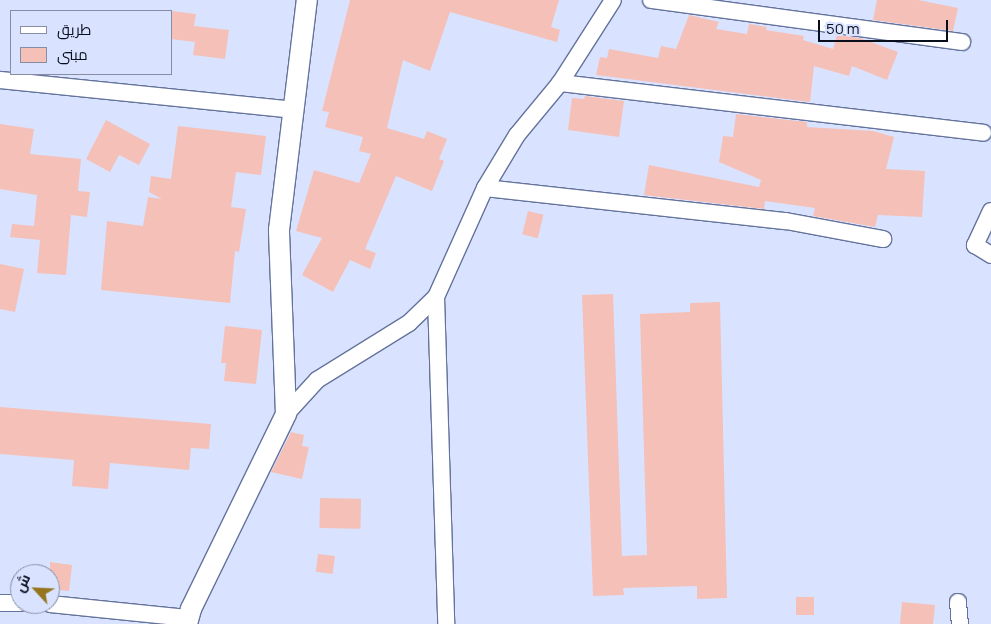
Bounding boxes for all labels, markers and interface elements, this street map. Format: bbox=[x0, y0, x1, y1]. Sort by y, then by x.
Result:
legend bbox=[10, 10, 172, 75]
scale bar bbox=[821, 10, 951, 42]
text: 50 m bbox=[826, 18, 860, 39]
text: طريق bbox=[57, 19, 91, 40]
text: مبنى bbox=[57, 44, 88, 65]
north arrow bbox=[10, 564, 60, 614]
text: ش bbox=[9, 571, 34, 595]

